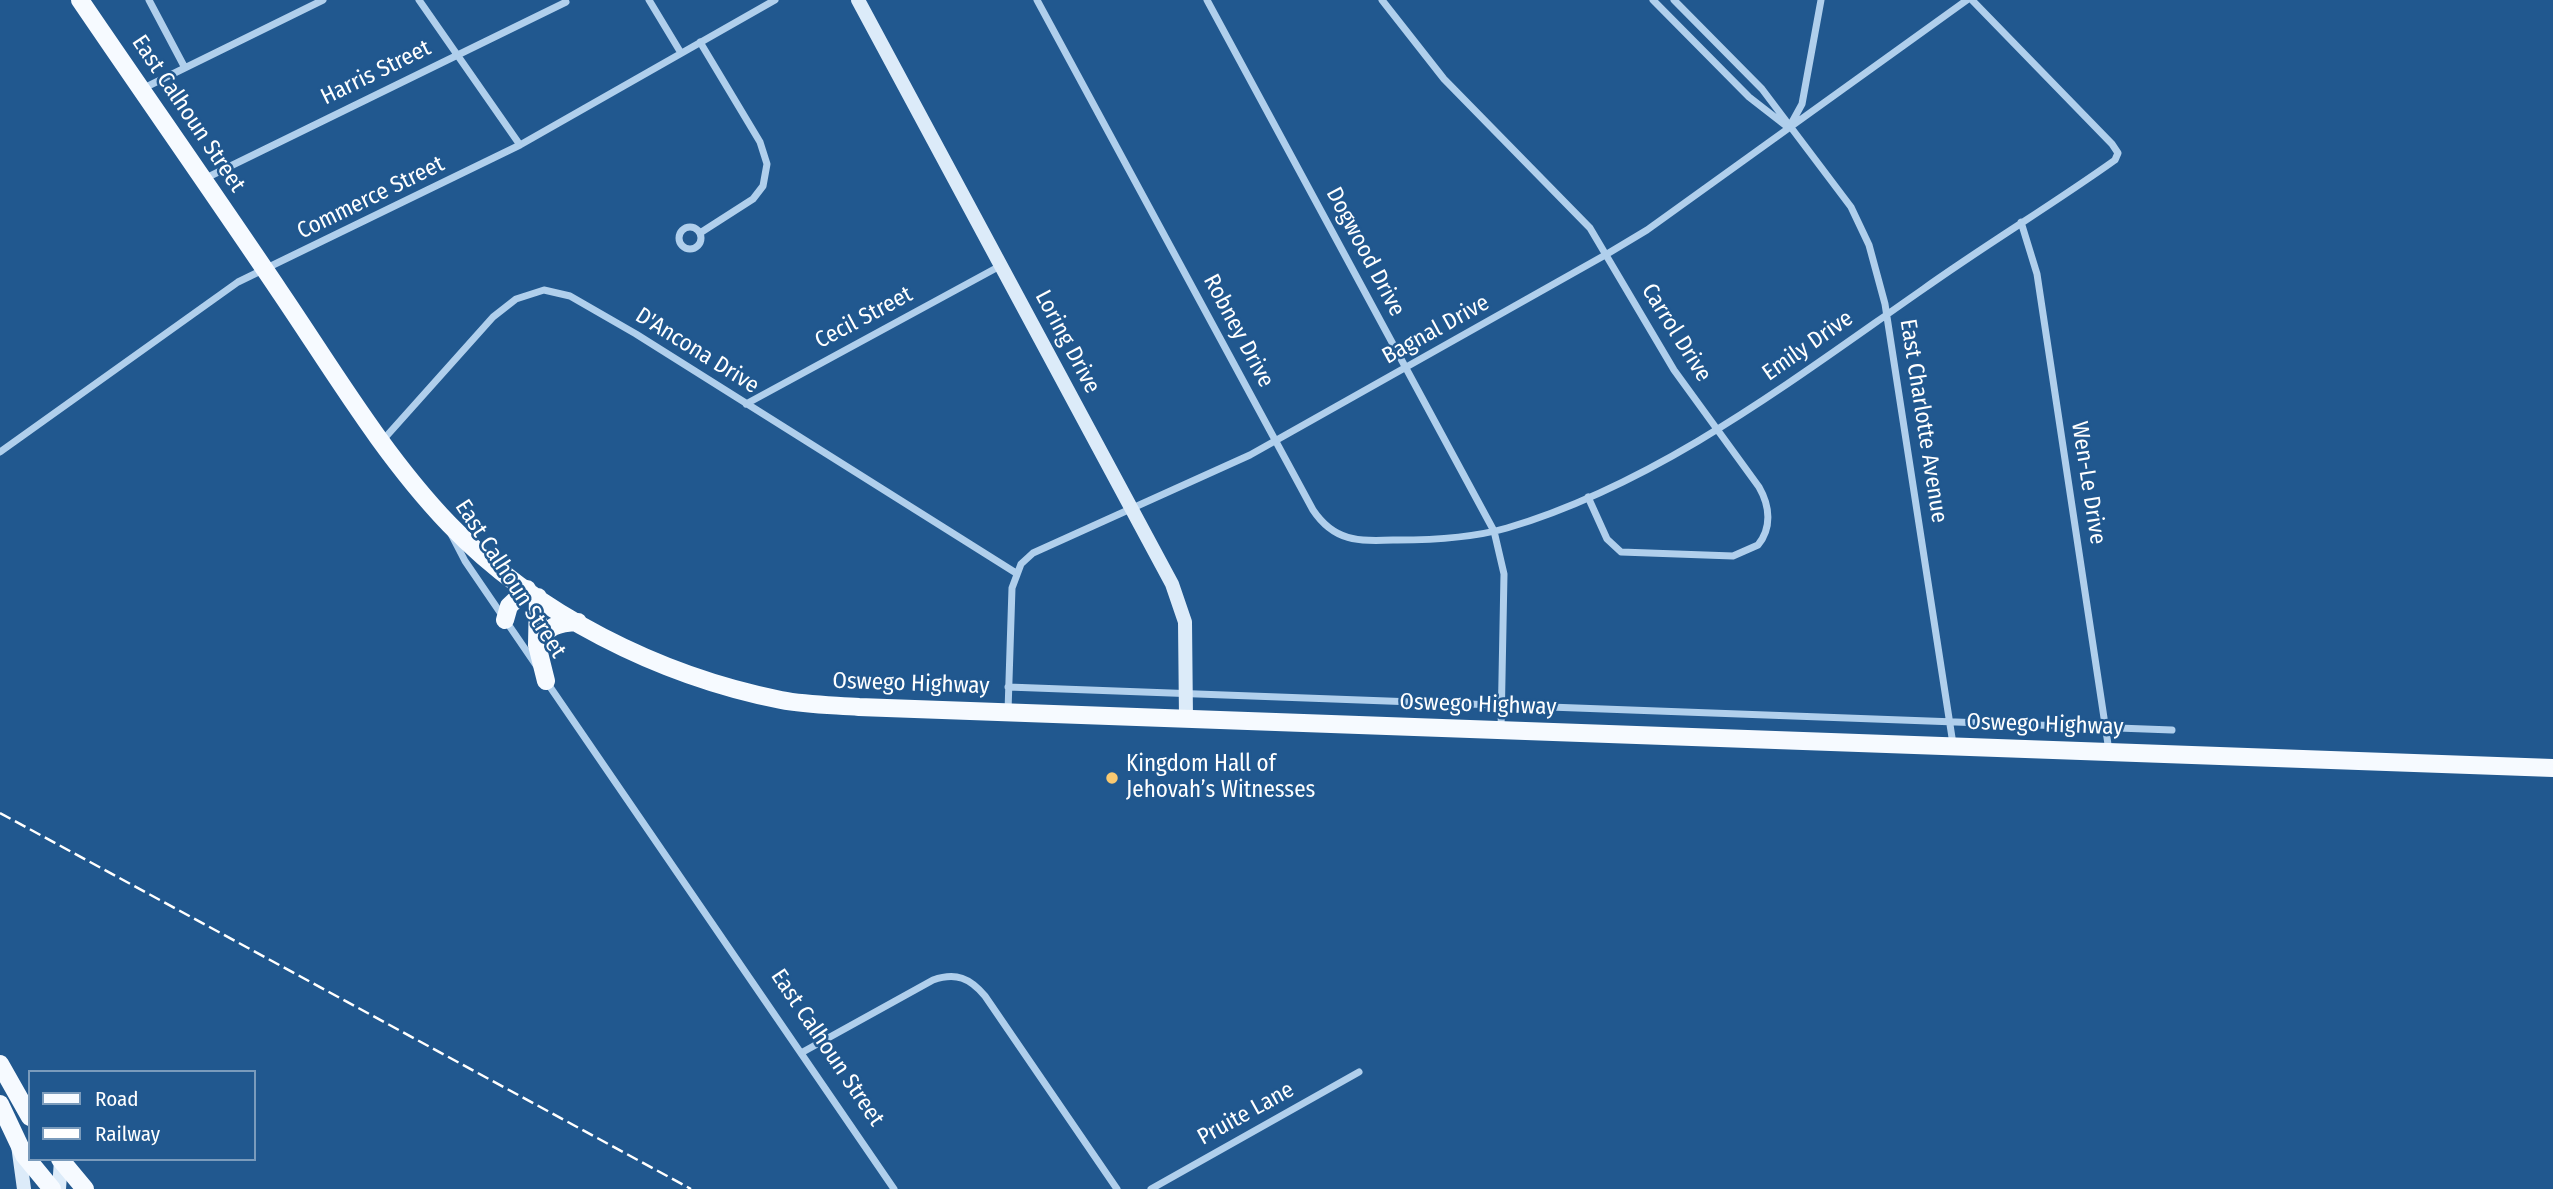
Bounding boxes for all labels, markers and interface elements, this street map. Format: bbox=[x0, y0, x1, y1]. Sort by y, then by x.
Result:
street label: East Calhoun Street bbox=[125, 30, 251, 198]
street label: Harris Street bbox=[317, 35, 435, 111]
street label: Commerce Street bbox=[293, 150, 449, 246]
street label: Dogwood Drive bbox=[1319, 183, 1411, 321]
street label: Robney Drive bbox=[1197, 270, 1279, 392]
street label: Carrol Drive bbox=[1635, 279, 1717, 387]
street label: Cecil Street bbox=[811, 281, 917, 355]
street label: Loring Drive bbox=[1028, 286, 1106, 398]
street label: Bagnal Drive bbox=[1378, 289, 1494, 371]
street label: D'Ancona Drive bbox=[630, 302, 764, 400]
street label: Emily Drive bbox=[1757, 305, 1859, 387]
street label: East Charlotte Avenue bbox=[1893, 317, 1953, 525]
street label: Wen-Le Drive bbox=[2065, 420, 2111, 546]
street label: East Calhoun Street bbox=[449, 495, 571, 663]
street label: Oswego Highway bbox=[832, 667, 990, 701]
street label: Oswego Highway bbox=[1399, 688, 1557, 722]
street label: Oswego Highway bbox=[1966, 708, 2124, 742]
place label: Kingdom Hall of Jehovah’s Witnesses bbox=[1126, 751, 1315, 805]
marker: Kingdom Hall of Jehovah’s Witnesses bbox=[1104, 770, 1120, 786]
street label: East Calhoun Street bbox=[764, 964, 890, 1132]
legend bbox=[28, 1070, 256, 1161]
street label: Pruite Lane bbox=[1193, 1076, 1299, 1152]
text: Road bbox=[95, 1086, 139, 1112]
text: Railway bbox=[95, 1121, 160, 1147]

